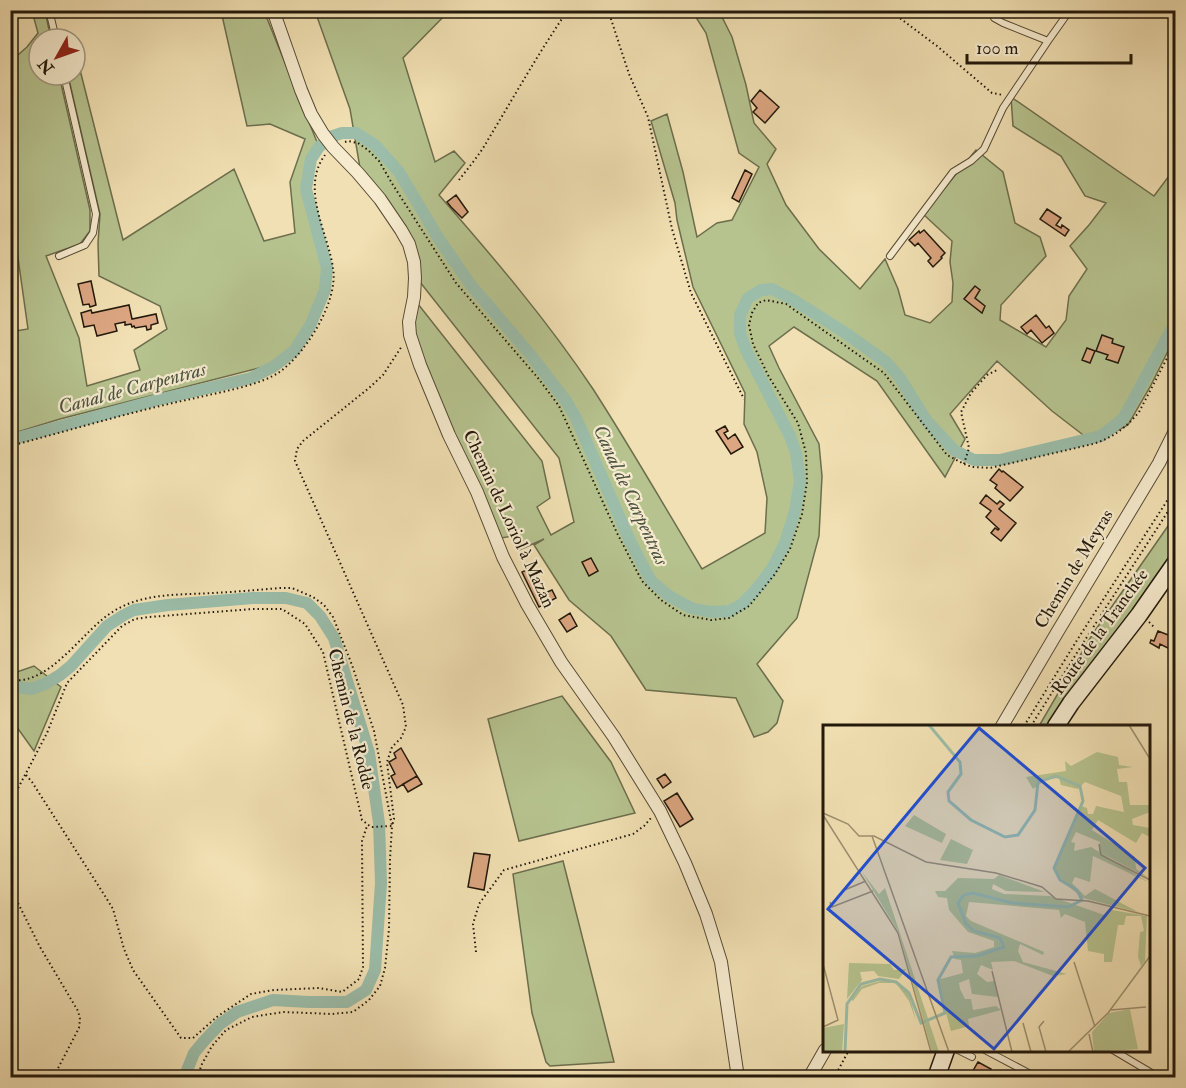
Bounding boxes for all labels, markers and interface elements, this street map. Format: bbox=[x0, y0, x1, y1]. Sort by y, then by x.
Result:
north arrow bbox=[27, 27, 87, 87]
scale bar bbox=[967, 27, 1130, 65]
text: 100 m bbox=[976, 37, 1019, 60]
text: N bbox=[34, 54, 59, 79]
water label: Canal de Carpentras bbox=[55, 356, 209, 420]
water label: Canal de Carpentras bbox=[588, 421, 675, 570]
street label: Chemin de Loriol à Mazan bbox=[458, 426, 560, 612]
street label: Chemin de Meyras bbox=[1029, 505, 1119, 633]
street label: Route de la Tranchée bbox=[1047, 564, 1154, 700]
street label: Chemin de la Rodde bbox=[322, 646, 380, 792]
inset map bbox=[823, 725, 1150, 1052]

